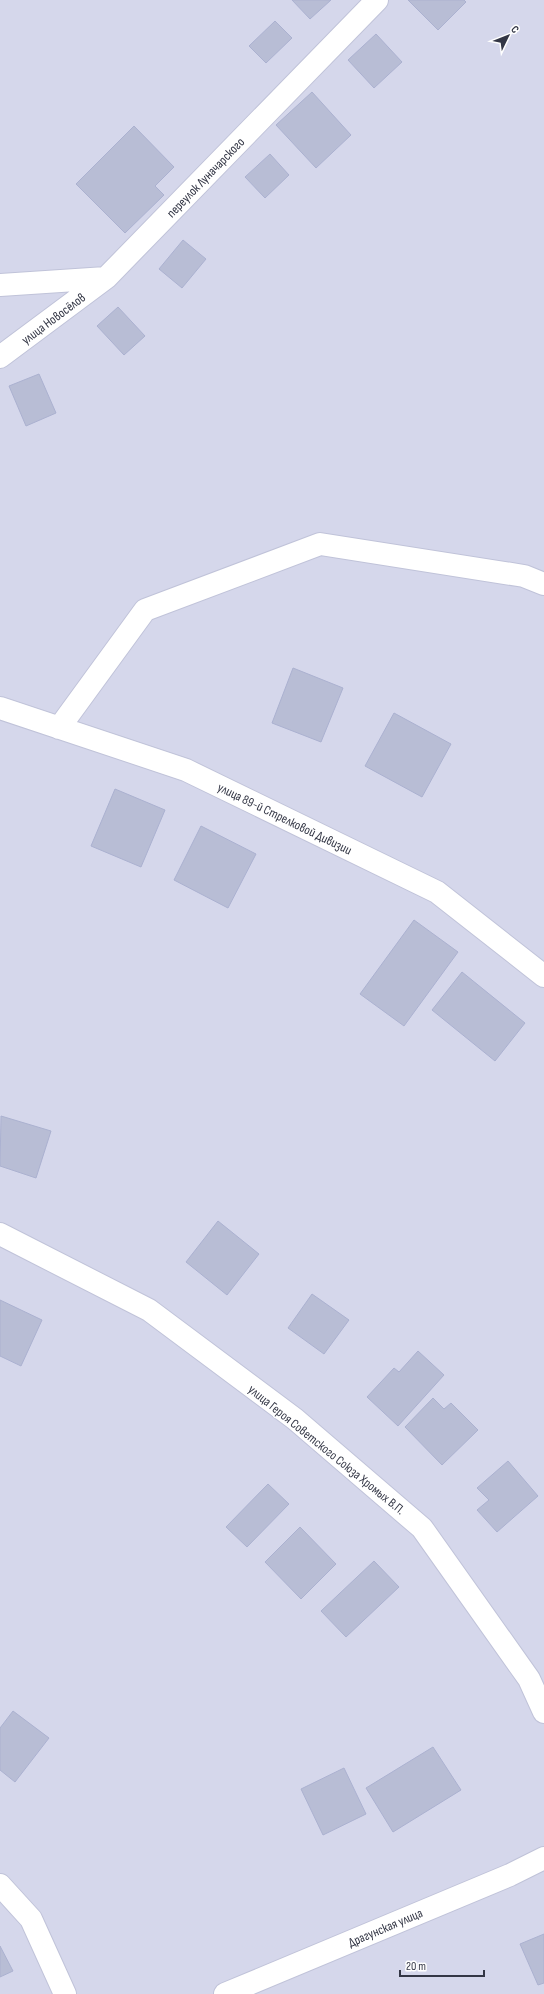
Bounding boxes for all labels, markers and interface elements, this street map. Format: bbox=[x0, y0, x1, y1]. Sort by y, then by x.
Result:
north arrow bbox=[488, 16, 528, 56]
text: С bbox=[508, 23, 522, 36]
street label: переулок Луначарского bbox=[163, 134, 248, 221]
street label: улица Новосёлов bbox=[18, 290, 89, 348]
street label: улица 89-й Стрелковой Дивизии bbox=[215, 779, 354, 858]
street label: улица Героя Советского Союза Хромых В.П. bbox=[245, 1381, 408, 1518]
street label: Драгунская улица bbox=[346, 1905, 425, 1951]
scale bar bbox=[400, 1952, 484, 1978]
text: 20 m bbox=[406, 1959, 426, 1974]

